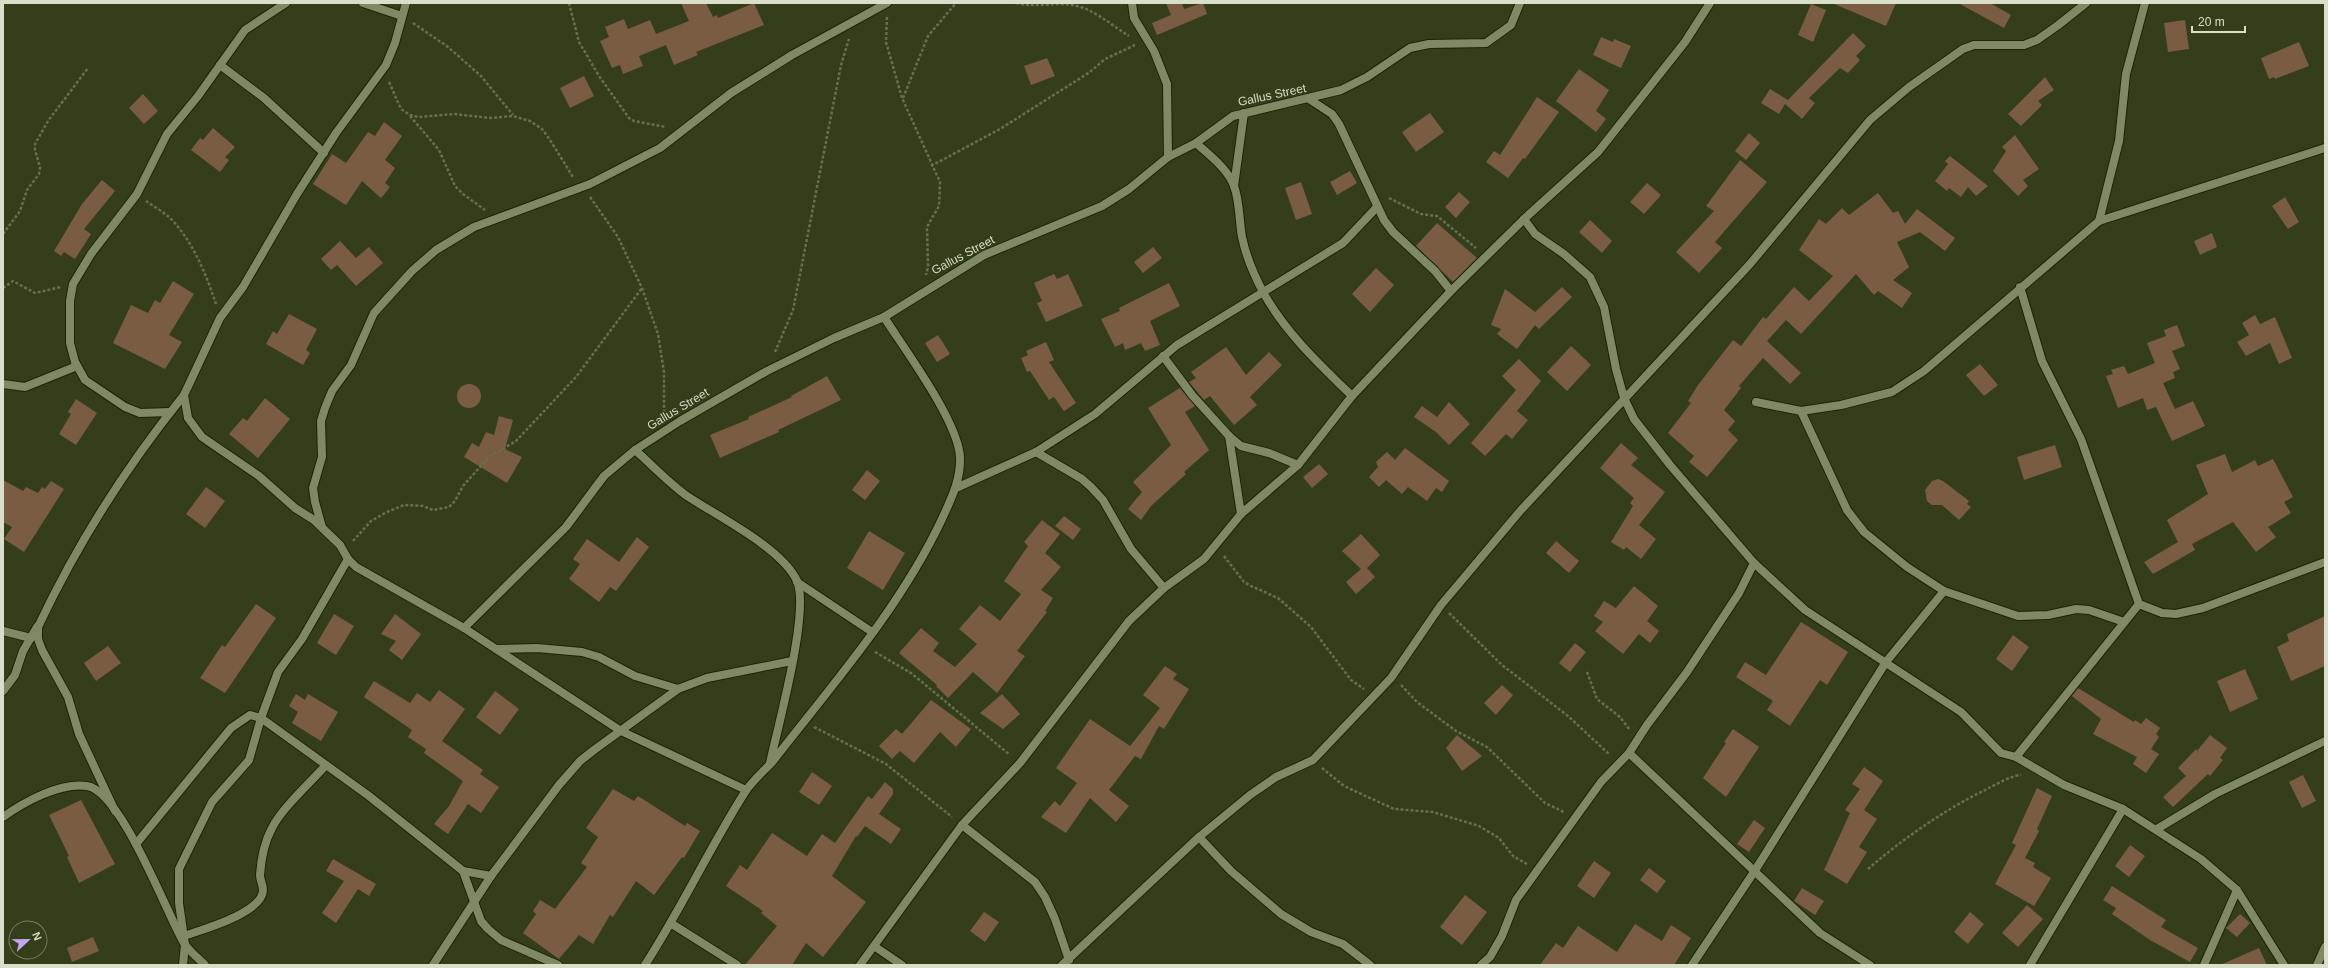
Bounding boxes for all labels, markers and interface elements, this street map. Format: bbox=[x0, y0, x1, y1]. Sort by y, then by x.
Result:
scale bar bbox=[2192, 8, 2245, 34]
text: 20 m bbox=[2198, 15, 2225, 29]
street label: Gallus Street bbox=[1237, 81, 1308, 109]
street label: Gallus Street bbox=[929, 232, 997, 277]
street label: Gallus Street bbox=[645, 385, 712, 433]
north arrow bbox=[8, 920, 48, 960]
text: N bbox=[30, 930, 44, 942]

